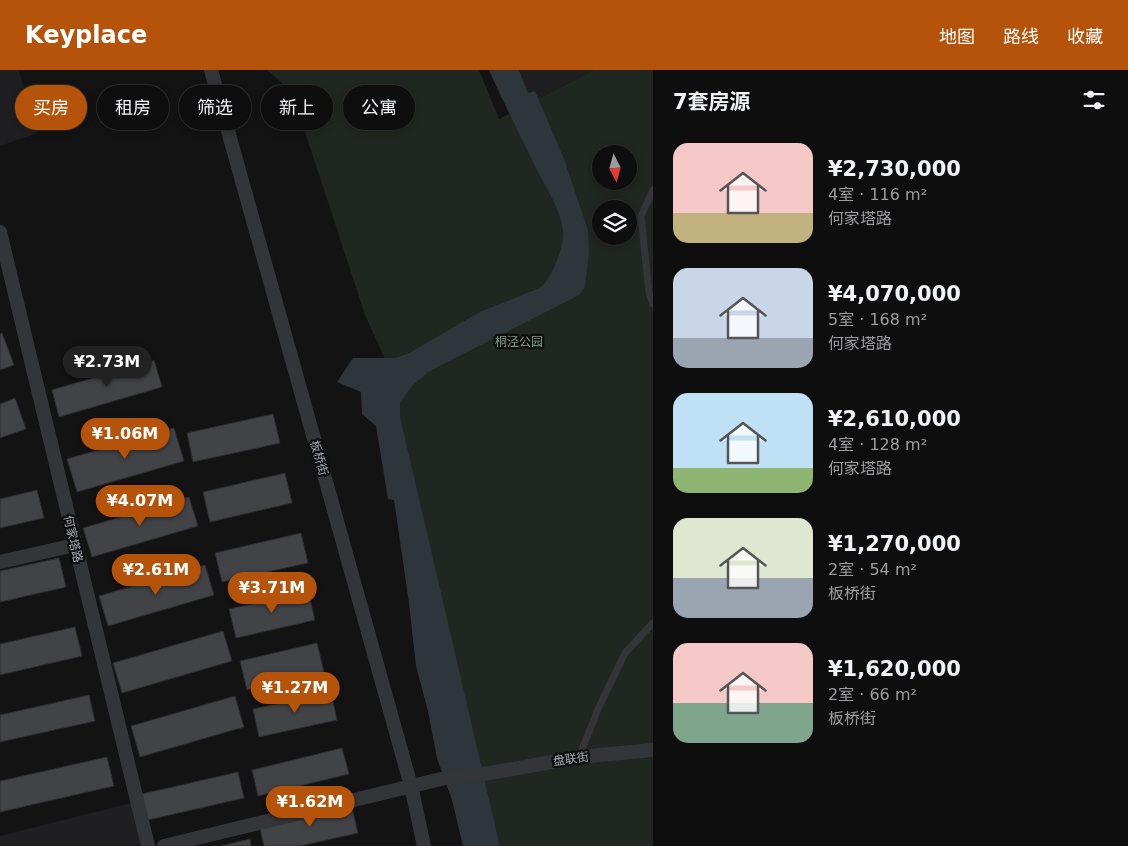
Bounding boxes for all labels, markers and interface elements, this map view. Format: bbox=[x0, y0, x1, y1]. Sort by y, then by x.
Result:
text: Keyplace bbox=[25, 21, 147, 49]
text: 地图 bbox=[939, 26, 975, 47]
text: 路线 bbox=[1003, 26, 1039, 47]
text: 收藏 bbox=[1067, 26, 1103, 47]
chip: 买房 bbox=[15, 85, 87, 130]
chip: 租房 bbox=[97, 85, 169, 130]
chip: 筛选 bbox=[179, 85, 251, 130]
chip: 新上 bbox=[261, 85, 333, 130]
chip: 公寓 bbox=[343, 85, 415, 130]
icon: filters bbox=[1080, 86, 1108, 114]
text: 7套房源 bbox=[673, 90, 751, 114]
north arrow bbox=[592, 145, 638, 190]
map controls bbox=[592, 145, 637, 245]
text: ¥2,730,000 bbox=[828, 157, 961, 181]
icon: home bbox=[713, 163, 773, 223]
text: 4室 · 116 m² bbox=[828, 185, 927, 204]
button: layers bbox=[592, 200, 637, 245]
text: 何家塔路 bbox=[828, 209, 892, 228]
text: ¥4,070,000 bbox=[828, 282, 961, 306]
icon: home bbox=[713, 288, 773, 348]
text: 5室 · 168 m² bbox=[828, 310, 927, 329]
text: 何家塔路 bbox=[828, 334, 892, 353]
park label: 桐泾公园 bbox=[495, 335, 543, 349]
pin: ¥2.73M bbox=[66, 346, 148, 388]
text: ¥2.73M bbox=[74, 352, 140, 371]
text: ¥2,610,000 bbox=[828, 407, 961, 431]
icon: home bbox=[713, 413, 773, 473]
pin: ¥1.06M bbox=[84, 418, 166, 460]
text: ¥1.06M bbox=[92, 424, 158, 443]
text: 4室 · 128 m² bbox=[828, 435, 927, 454]
street label: 板桥街 bbox=[307, 439, 331, 477]
text: 何家塔路 bbox=[828, 459, 892, 478]
pin: ¥4.07M bbox=[99, 484, 181, 527]
text: ¥4.07M bbox=[107, 491, 173, 510]
street label: 何家塔路 bbox=[61, 514, 85, 564]
text: ¥1,270,000 bbox=[828, 532, 961, 556]
icon: home bbox=[713, 538, 773, 598]
pin: ¥2.61M bbox=[115, 554, 197, 596]
text: ¥2.61M bbox=[123, 560, 189, 579]
text: 2室 · 54 m² bbox=[828, 560, 917, 579]
pin: ¥3.71M bbox=[231, 572, 313, 614]
text: ¥3.71M bbox=[239, 578, 305, 597]
text: 板桥街 bbox=[828, 584, 876, 603]
text: ¥1,620,000 bbox=[828, 657, 961, 681]
icon: home bbox=[713, 663, 773, 723]
pin: ¥1.27M bbox=[254, 672, 336, 714]
text: ¥1.27M bbox=[262, 678, 328, 697]
text: 2室 · 66 m² bbox=[828, 685, 917, 704]
text: 板桥街 bbox=[828, 709, 876, 728]
street label: 盘联街 bbox=[552, 750, 590, 768]
pin: ¥1.62M bbox=[269, 786, 351, 828]
text: ¥1.62M bbox=[277, 792, 343, 811]

